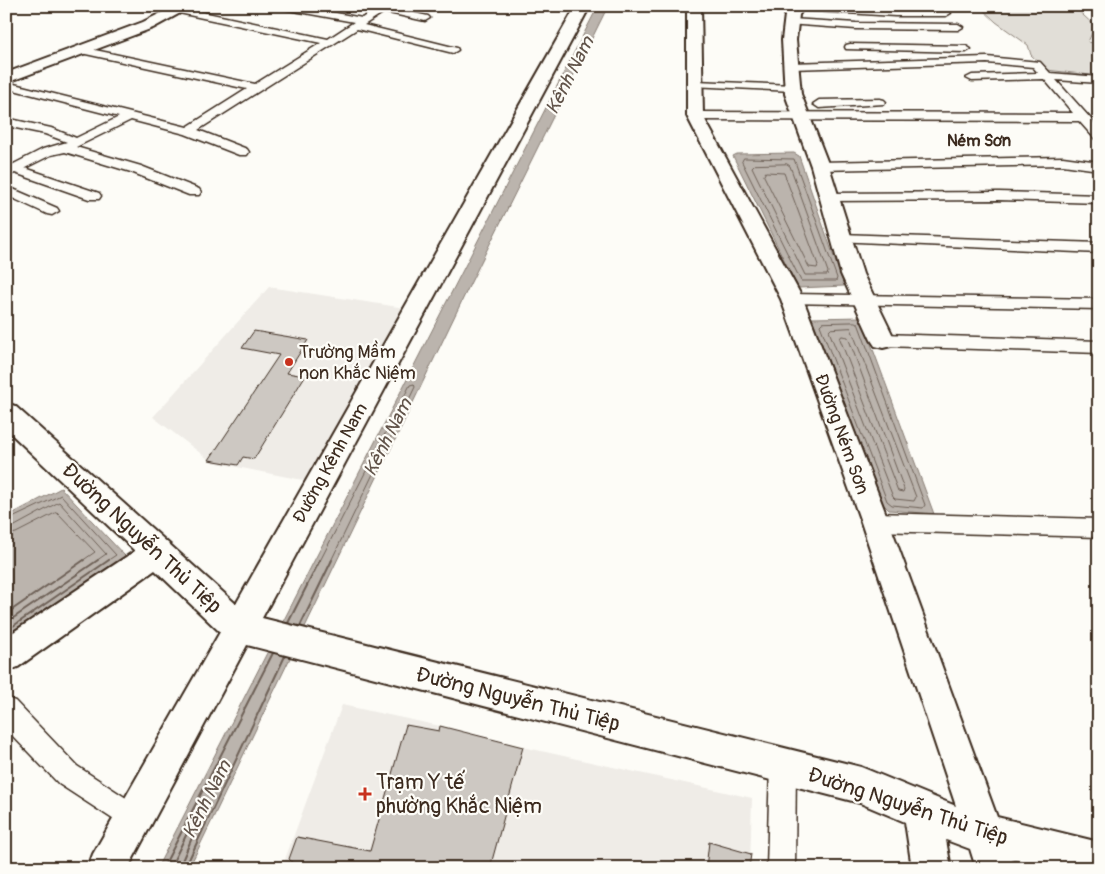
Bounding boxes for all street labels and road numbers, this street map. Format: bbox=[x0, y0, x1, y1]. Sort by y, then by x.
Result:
street label: Đường Ném Sơn bbox=[809, 371, 874, 498]
street label: Đường Kênh Nam bbox=[288, 399, 373, 528]
street label: Đường Nguyễn Thủ Tiệp bbox=[56, 457, 227, 620]
street label: Đường Nguyễn Thủ Tiệp bbox=[413, 661, 623, 738]
street label: Đường Nguyễn Thủ Tiệp bbox=[804, 761, 1012, 852]

